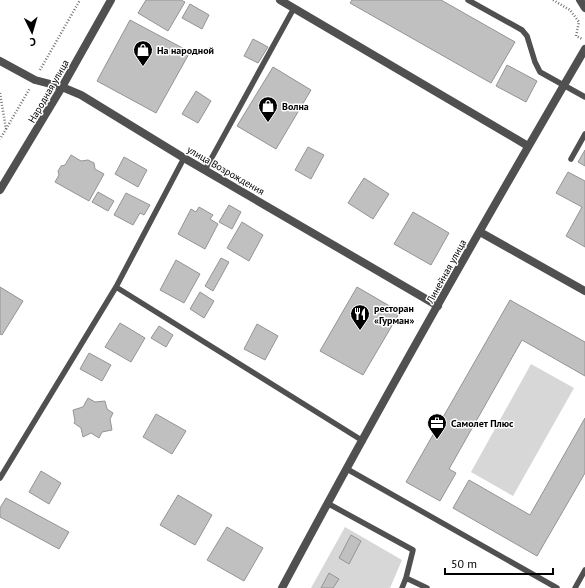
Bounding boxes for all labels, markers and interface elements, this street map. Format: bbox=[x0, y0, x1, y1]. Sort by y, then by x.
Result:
north arrow bbox=[12, 12, 52, 52]
text: С bbox=[29, 35, 37, 49]
shop icon: На народной bbox=[132, 39, 154, 67]
place label: На народной bbox=[157, 44, 214, 57]
street label: Народная улица bbox=[25, 57, 72, 125]
shop icon: Волна bbox=[257, 95, 279, 123]
place label: Волна bbox=[282, 100, 309, 113]
street label: улица Возрождения bbox=[185, 143, 267, 198]
street label: Линейная улица bbox=[423, 237, 469, 306]
place label: ресторан «Гурман» bbox=[374, 302, 414, 327]
restaurant icon: ресторан «Гурман» bbox=[349, 303, 371, 331]
office icon: Самолет Плюс bbox=[426, 412, 448, 440]
place label: Самолет Плюс bbox=[451, 417, 514, 430]
scale bar bbox=[445, 550, 553, 576]
text: 50 m bbox=[451, 556, 477, 571]

